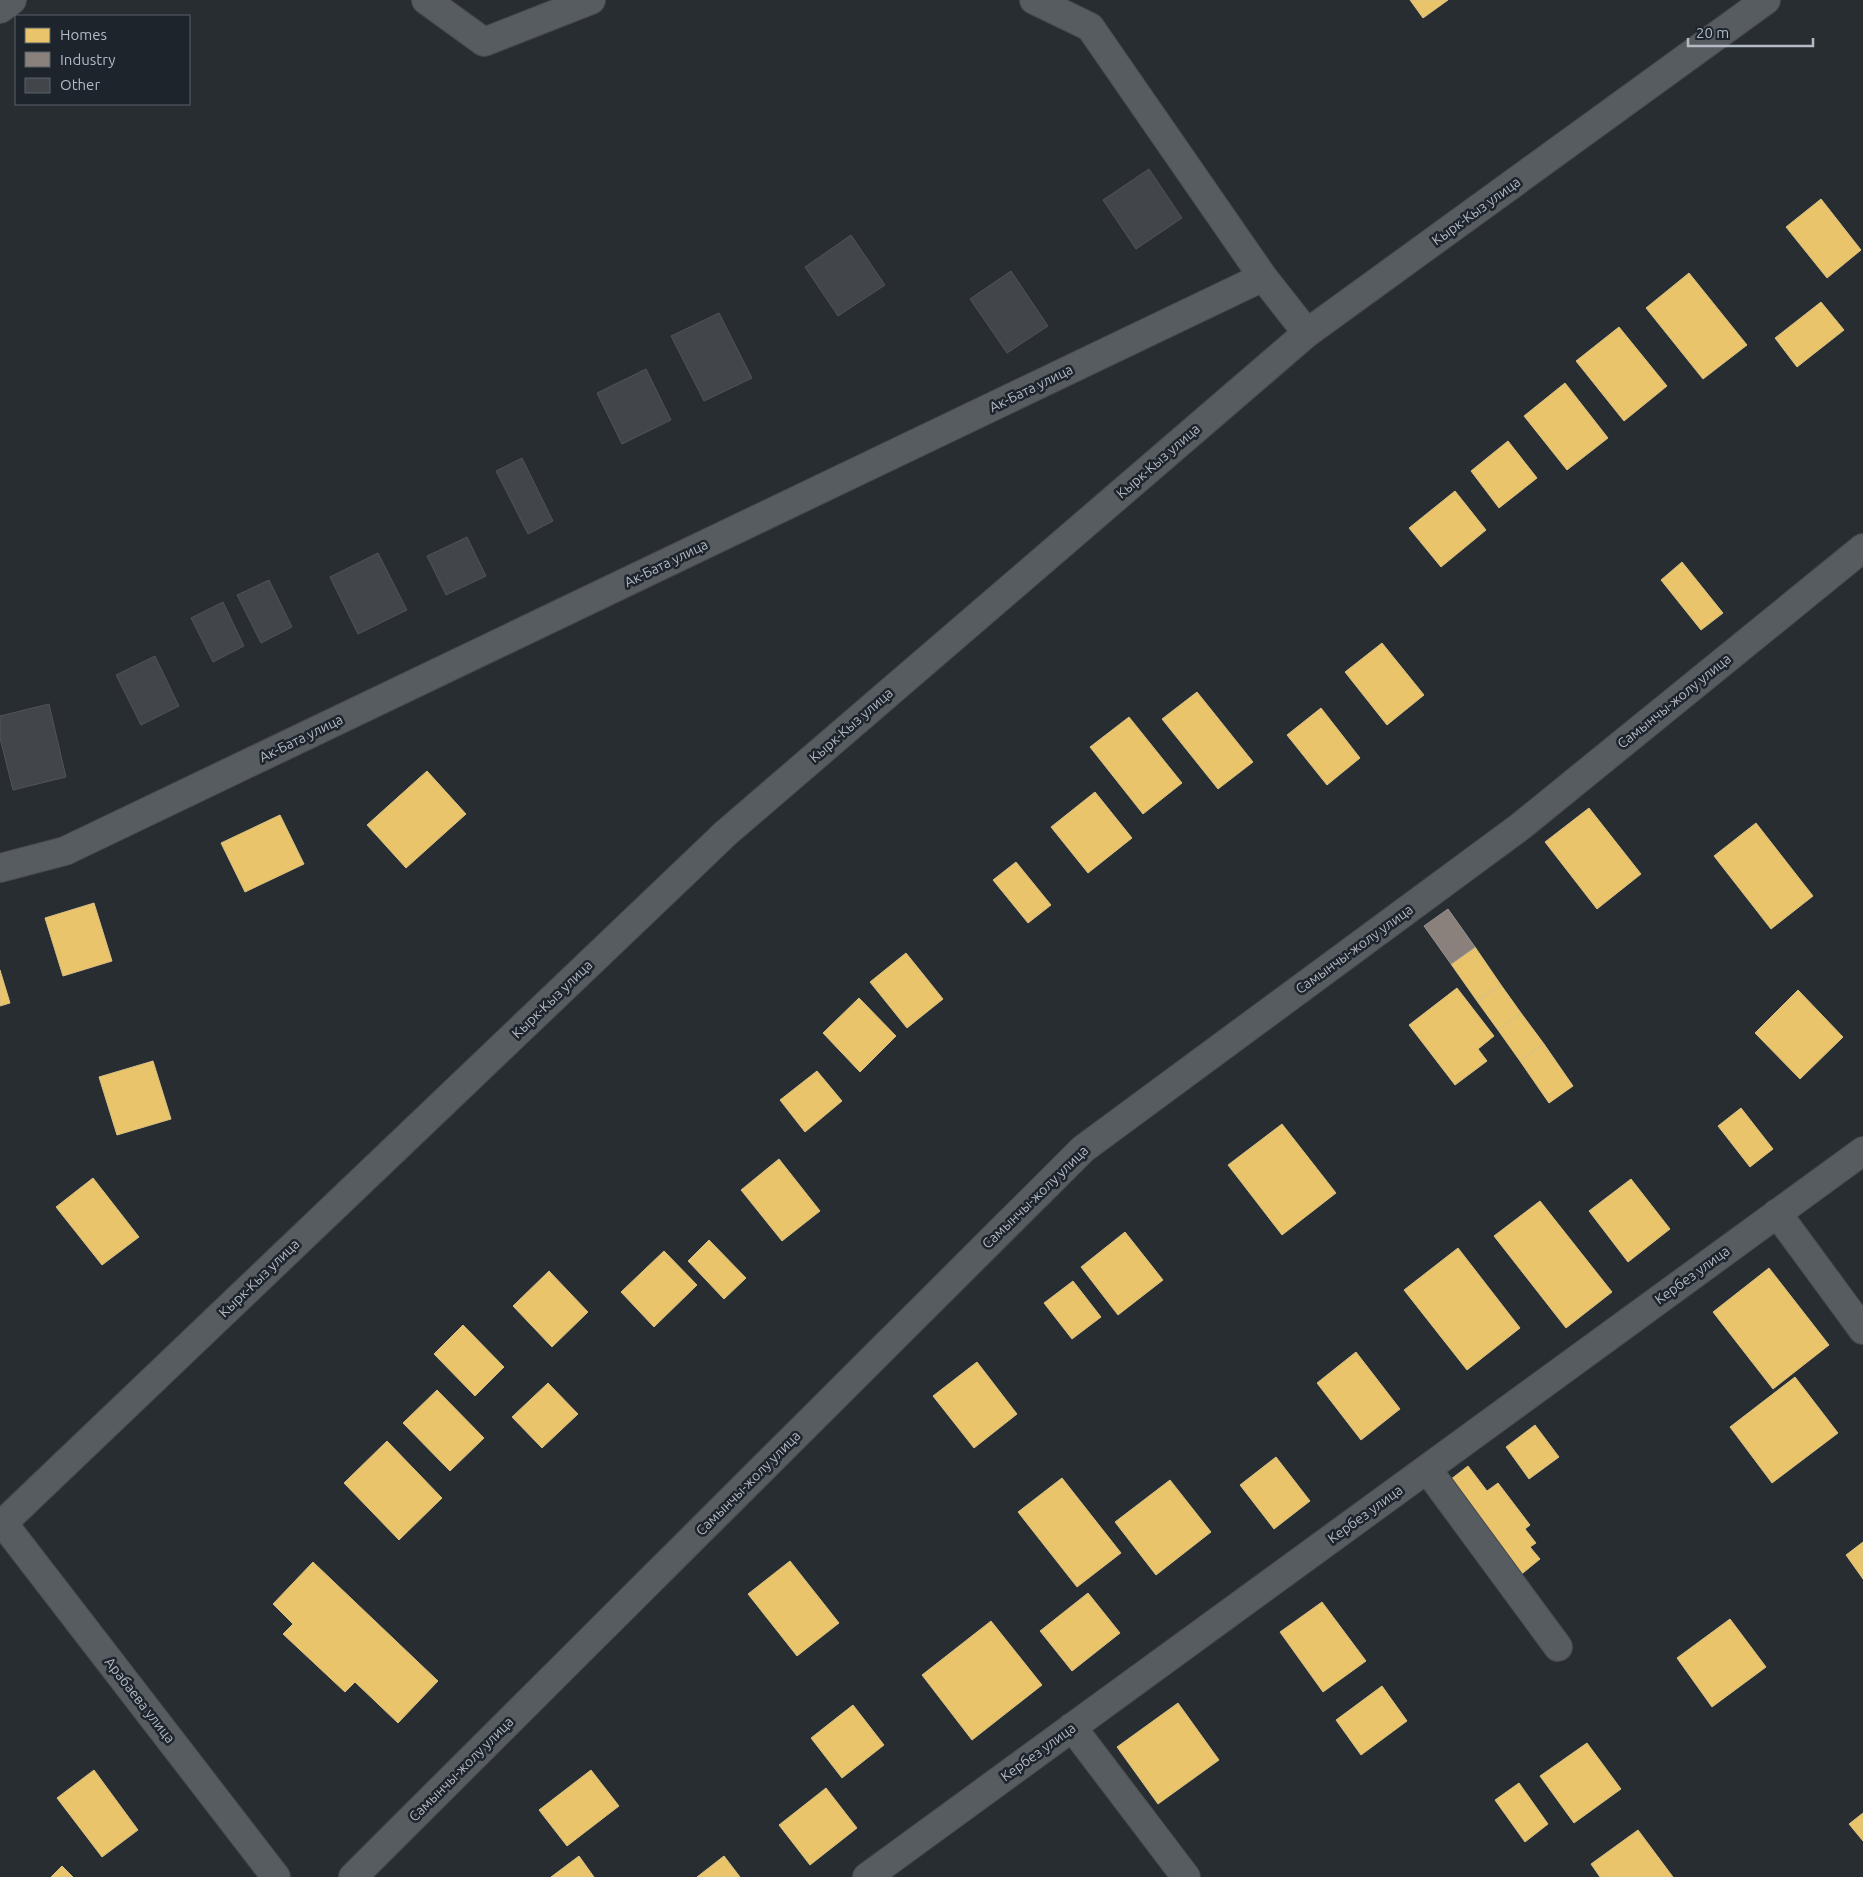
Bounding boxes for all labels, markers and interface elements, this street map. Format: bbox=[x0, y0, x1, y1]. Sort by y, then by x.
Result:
legend bbox=[15, 15, 190, 105]
scale bar bbox=[1688, 15, 1813, 47]
text: 20 m bbox=[1696, 24, 1729, 41]
text: Homes bbox=[60, 26, 107, 43]
text: Industry bbox=[60, 51, 115, 68]
text: Other bbox=[60, 76, 100, 93]
street label: Кырк-Кыз улица bbox=[1429, 174, 1523, 248]
street label: Ак-Бата улица bbox=[987, 361, 1075, 415]
street label: Кырк-Кыз улица bbox=[1113, 420, 1203, 502]
street label: Ак-Бата улица bbox=[622, 536, 710, 590]
street label: Самынчы-жолу улица bbox=[1614, 650, 1734, 752]
street label: Кырк-Кыз улица bbox=[806, 684, 896, 766]
street label: Ак-Бата улица bbox=[257, 711, 345, 765]
street label: Самынчы-жолу улица bbox=[1292, 901, 1416, 997]
street label: Кырк-Кыз улица bbox=[509, 957, 595, 1041]
street label: Самынчы-жолу улица bbox=[979, 1142, 1091, 1252]
street label: Кырк-Кыз улица bbox=[216, 1236, 302, 1320]
street label: Кербез улица bbox=[1652, 1243, 1732, 1307]
street label: Самынчы-жолу улица bbox=[692, 1427, 804, 1539]
street label: Кербез улица bbox=[1325, 1482, 1405, 1546]
street label: Арабаева улица bbox=[102, 1654, 178, 1746]
street label: Самынчы-жолу улица bbox=[405, 1713, 517, 1825]
street label: Кербез улица bbox=[998, 1720, 1078, 1784]

